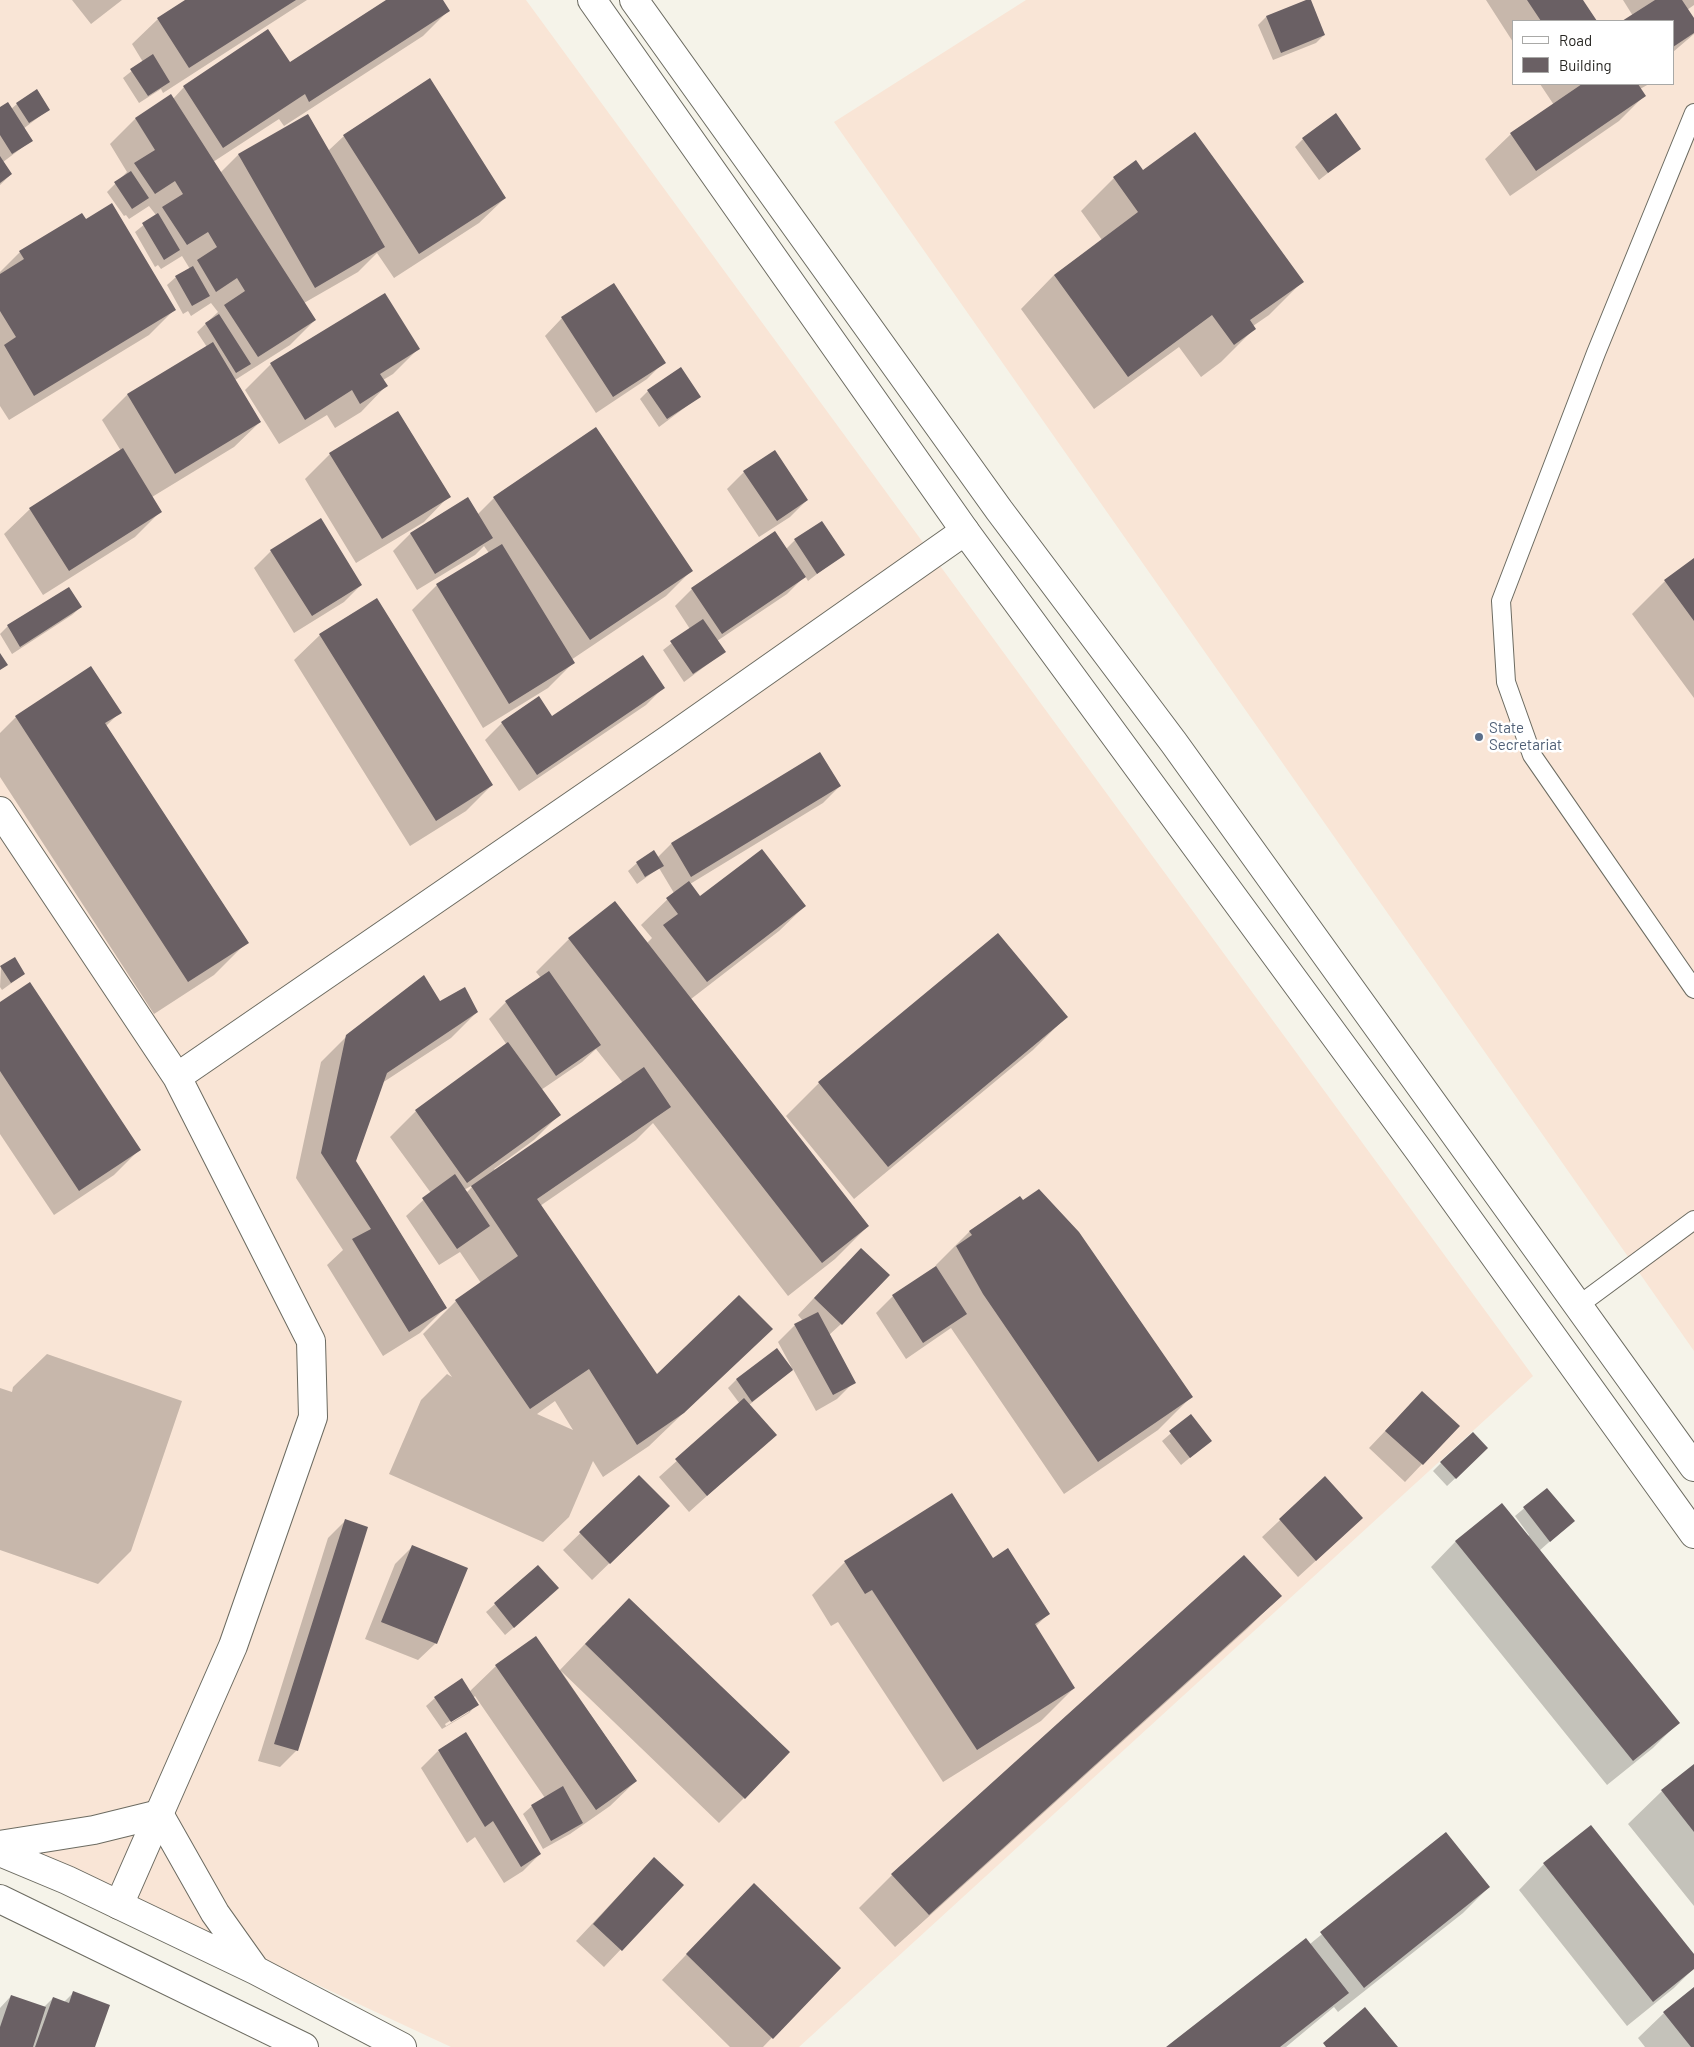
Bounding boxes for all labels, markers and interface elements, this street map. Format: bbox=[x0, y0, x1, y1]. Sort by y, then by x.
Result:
legend bbox=[1512, 20, 1674, 85]
text: Road bbox=[1559, 31, 1592, 49]
text: Building bbox=[1559, 56, 1612, 74]
place label: State Secretariat bbox=[1489, 719, 1562, 754]
marker: State Secretariat bbox=[1473, 731, 1485, 743]

